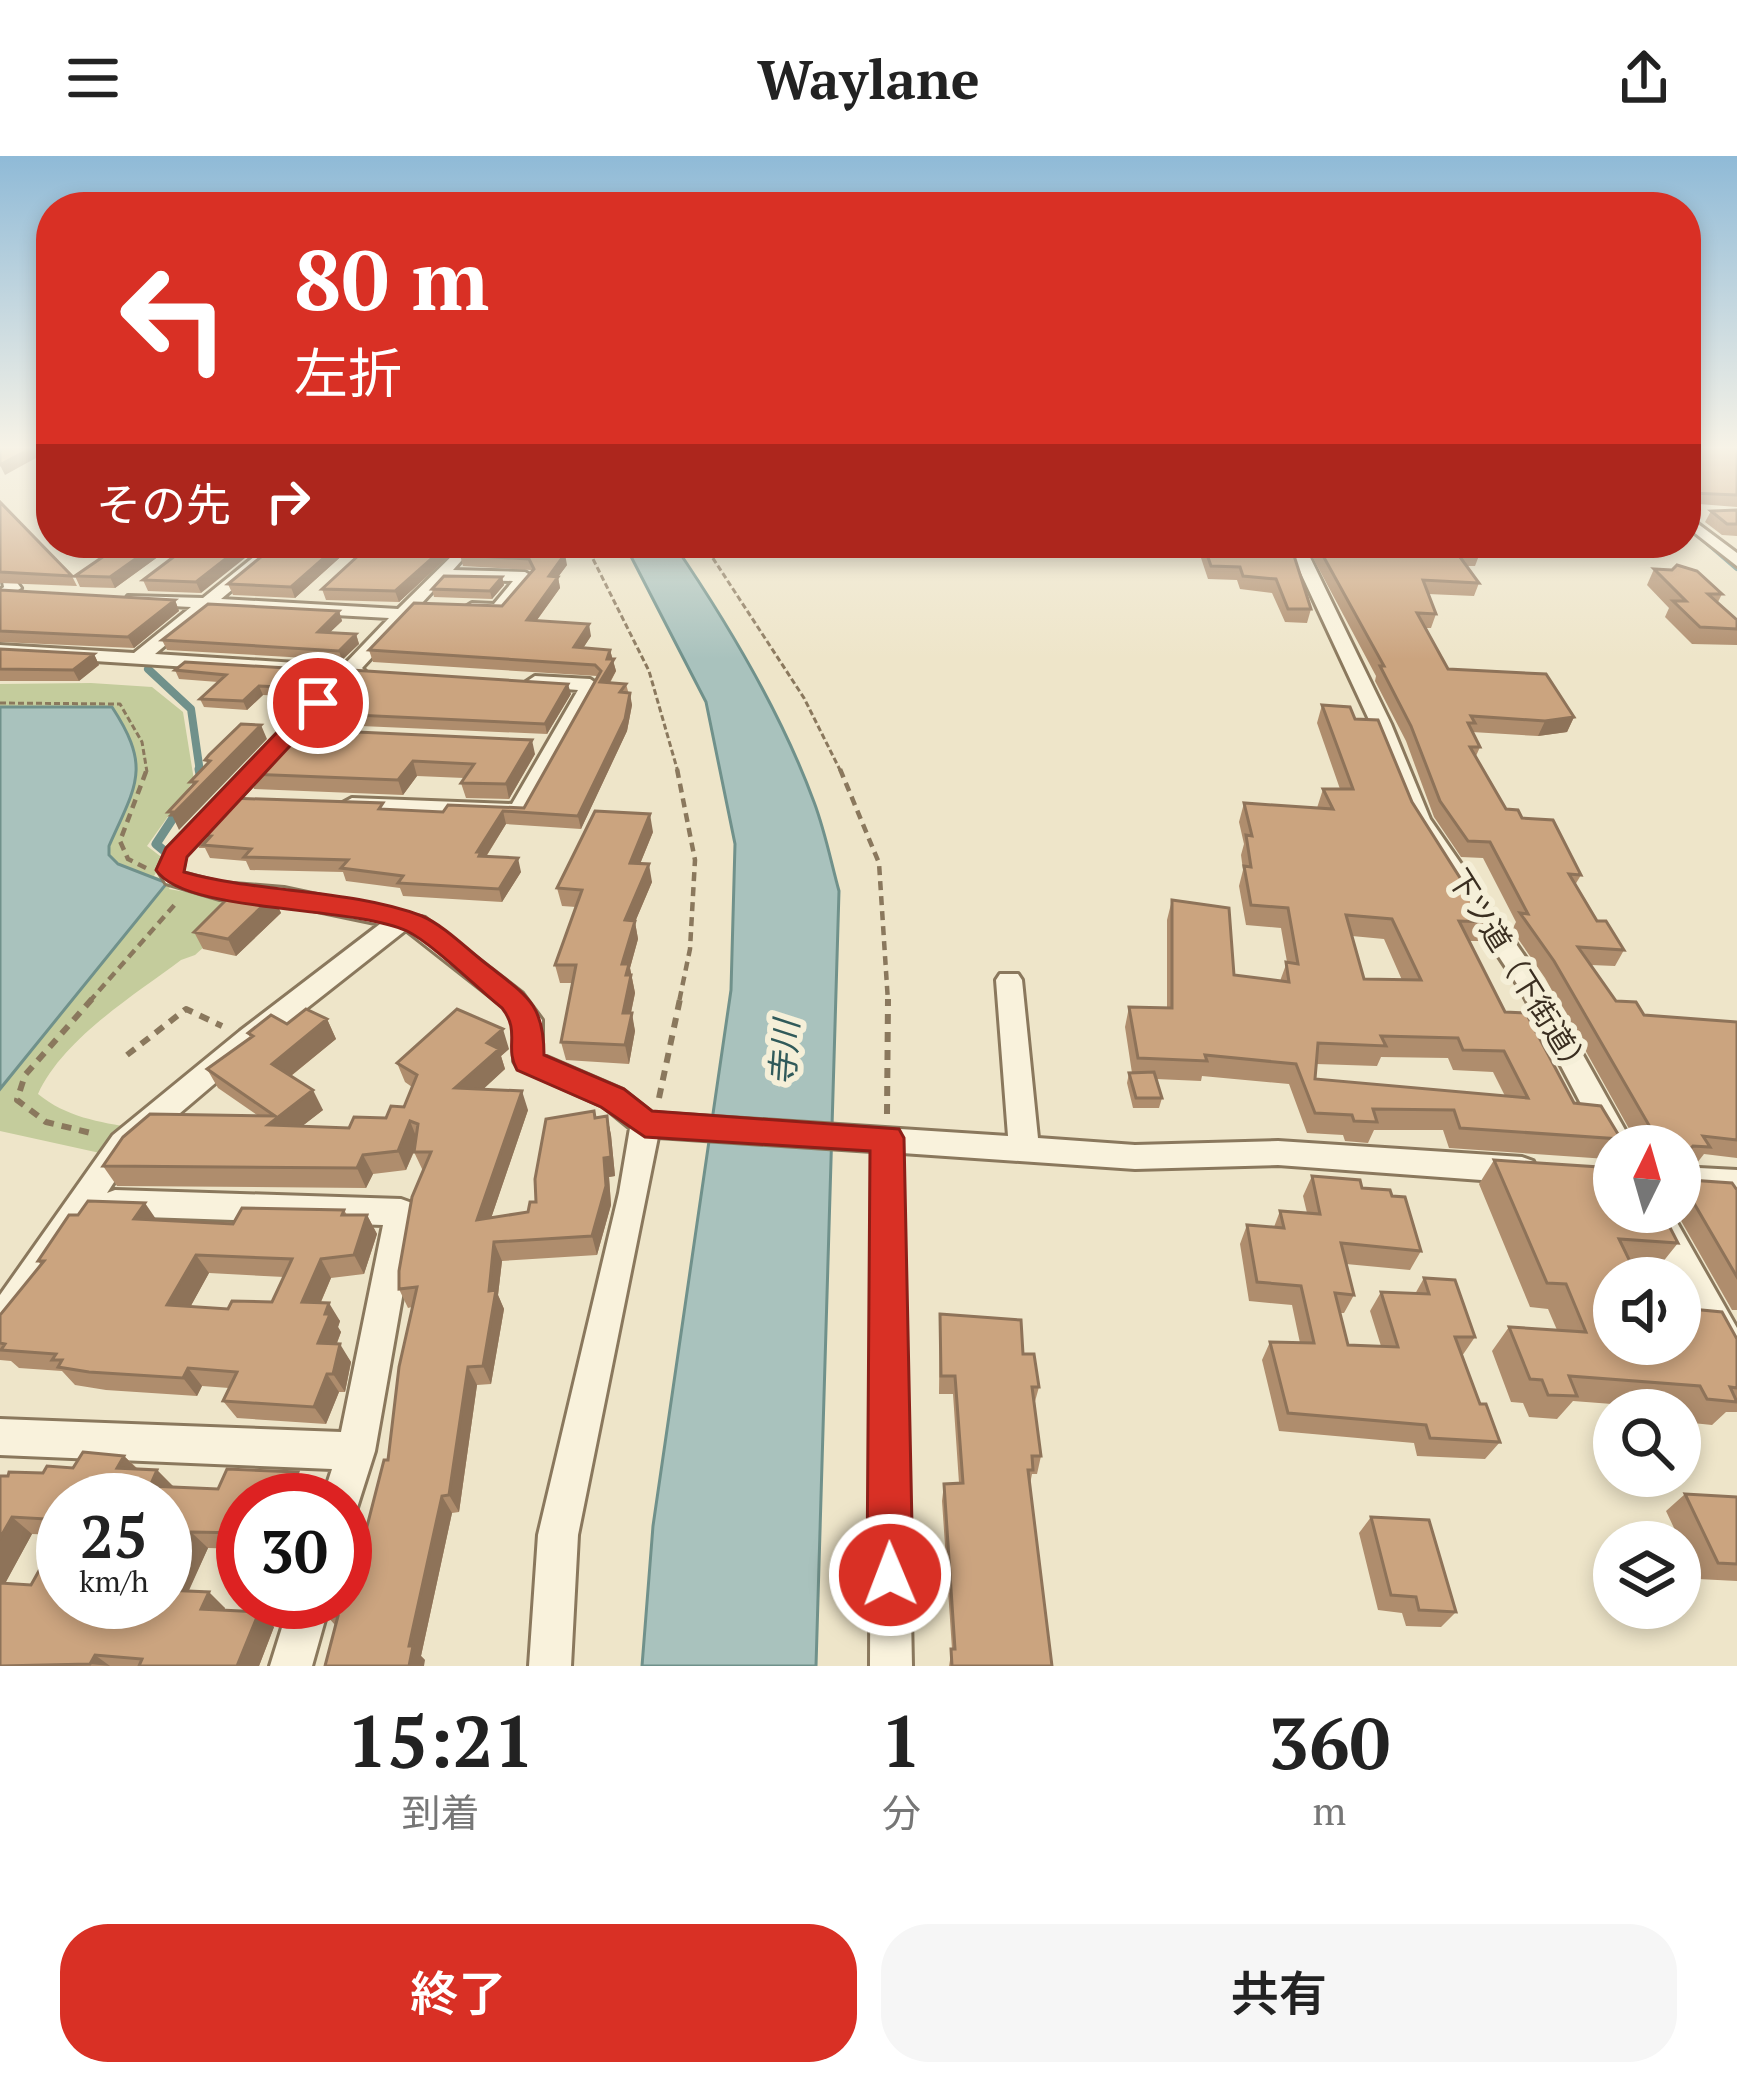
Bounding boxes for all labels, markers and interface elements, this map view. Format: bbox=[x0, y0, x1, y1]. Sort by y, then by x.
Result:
text: Waylane bbox=[757, 43, 980, 114]
icon: menu bbox=[60, 45, 126, 111]
icon: share bbox=[1611, 45, 1677, 111]
text: 80 m bbox=[294, 223, 489, 334]
icon: left bbox=[96, 240, 252, 396]
text: 左折 bbox=[294, 337, 402, 408]
icon: right bbox=[255, 468, 321, 534]
text: その先 bbox=[96, 474, 231, 534]
pin bbox=[267, 652, 369, 754]
icon: arrive bbox=[285, 670, 351, 736]
street label: 下ツ道（下街道） bbox=[1439, 861, 1600, 1086]
water label: 寺川 bbox=[760, 1016, 807, 1087]
north arrow bbox=[1593, 1125, 1701, 1233]
map controls bbox=[1593, 1125, 1701, 1629]
button: sound bbox=[1593, 1257, 1701, 1365]
button: search bbox=[1593, 1389, 1701, 1497]
speed limit sign: 30 bbox=[216, 1473, 372, 1629]
text: 25 bbox=[80, 1496, 148, 1575]
position arrow bbox=[827, 1512, 953, 1638]
button: layers bbox=[1593, 1521, 1701, 1629]
text: km/h bbox=[79, 1561, 149, 1601]
text: 15:21 bbox=[347, 1692, 534, 1788]
text: 1 bbox=[881, 1692, 922, 1788]
text: 360 bbox=[1268, 1694, 1390, 1790]
text: m bbox=[1312, 1784, 1346, 1836]
text: 到着 bbox=[401, 1786, 479, 1838]
text: 分 bbox=[882, 1786, 921, 1838]
button: 終了 bbox=[60, 1924, 857, 2062]
button: 共有 bbox=[881, 1924, 1677, 2062]

